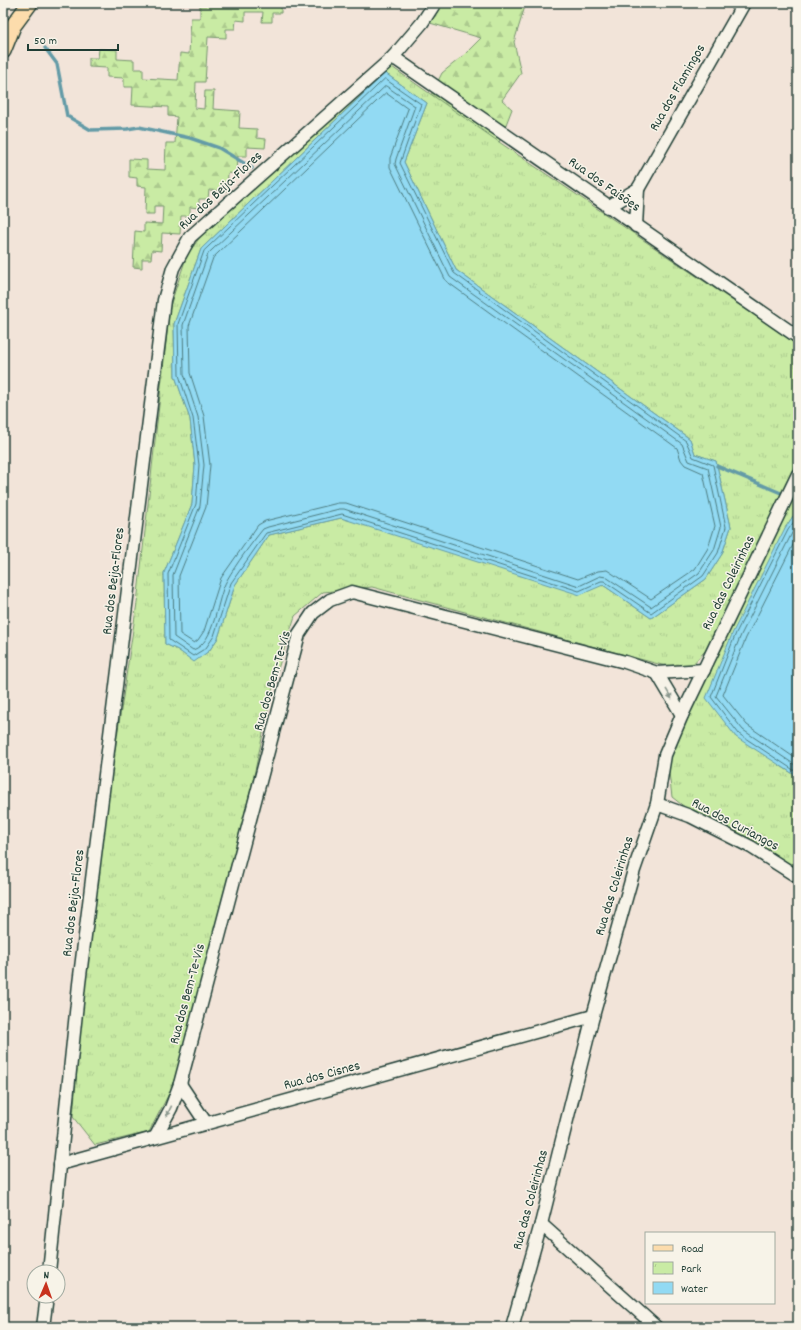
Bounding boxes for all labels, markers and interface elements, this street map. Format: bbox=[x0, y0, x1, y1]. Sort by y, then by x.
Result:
scale bar bbox=[28, 26, 118, 52]
text: 50 m bbox=[34, 33, 57, 50]
street label: Rua dos Flamingos bbox=[645, 41, 711, 135]
street label: Rua dos Beija-Flores bbox=[175, 147, 267, 235]
street label: Rua dos Faisões bbox=[564, 153, 644, 217]
street label: Rua dos Beija-Flores bbox=[97, 526, 131, 636]
street label: Rua das Coleirinhas bbox=[697, 532, 761, 634]
street label: Rua dos Bem-Te-Vis bbox=[249, 628, 297, 733]
one-way arrow bbox=[666, 688, 673, 700]
street label: Rua dos Curiangos bbox=[688, 794, 782, 857]
street label: Rua das Coleirinhas bbox=[590, 834, 640, 938]
street label: Rua dos Beija-Flores bbox=[57, 848, 91, 958]
street label: Rua dos Bem-Te-Vis bbox=[165, 941, 211, 1047]
street label: Rua dos Cisnes bbox=[282, 1056, 363, 1096]
one-way arrow bbox=[166, 1105, 172, 1117]
street label: Rua das Coleirinhas bbox=[508, 1147, 554, 1252]
legend bbox=[645, 1232, 775, 1304]
text: Road bbox=[681, 1241, 703, 1258]
text: Park bbox=[681, 1261, 702, 1278]
north arrow bbox=[26, 1264, 66, 1304]
text: N bbox=[43, 1268, 50, 1284]
text: Water bbox=[681, 1281, 708, 1298]

